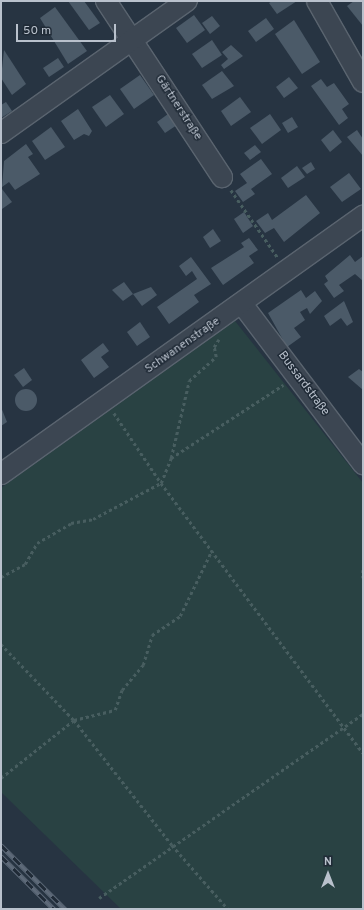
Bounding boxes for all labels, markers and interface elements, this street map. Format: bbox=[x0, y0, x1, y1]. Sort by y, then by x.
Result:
scale bar bbox=[18, 16, 118, 42]
text: 50 m bbox=[23, 23, 51, 39]
street label: Gärtnerstraße bbox=[152, 73, 204, 143]
street label: Schwanenstraße bbox=[143, 315, 223, 377]
street label: Bussardstraße bbox=[274, 349, 332, 419]
north arrow bbox=[308, 854, 348, 894]
text: N bbox=[324, 855, 332, 869]

